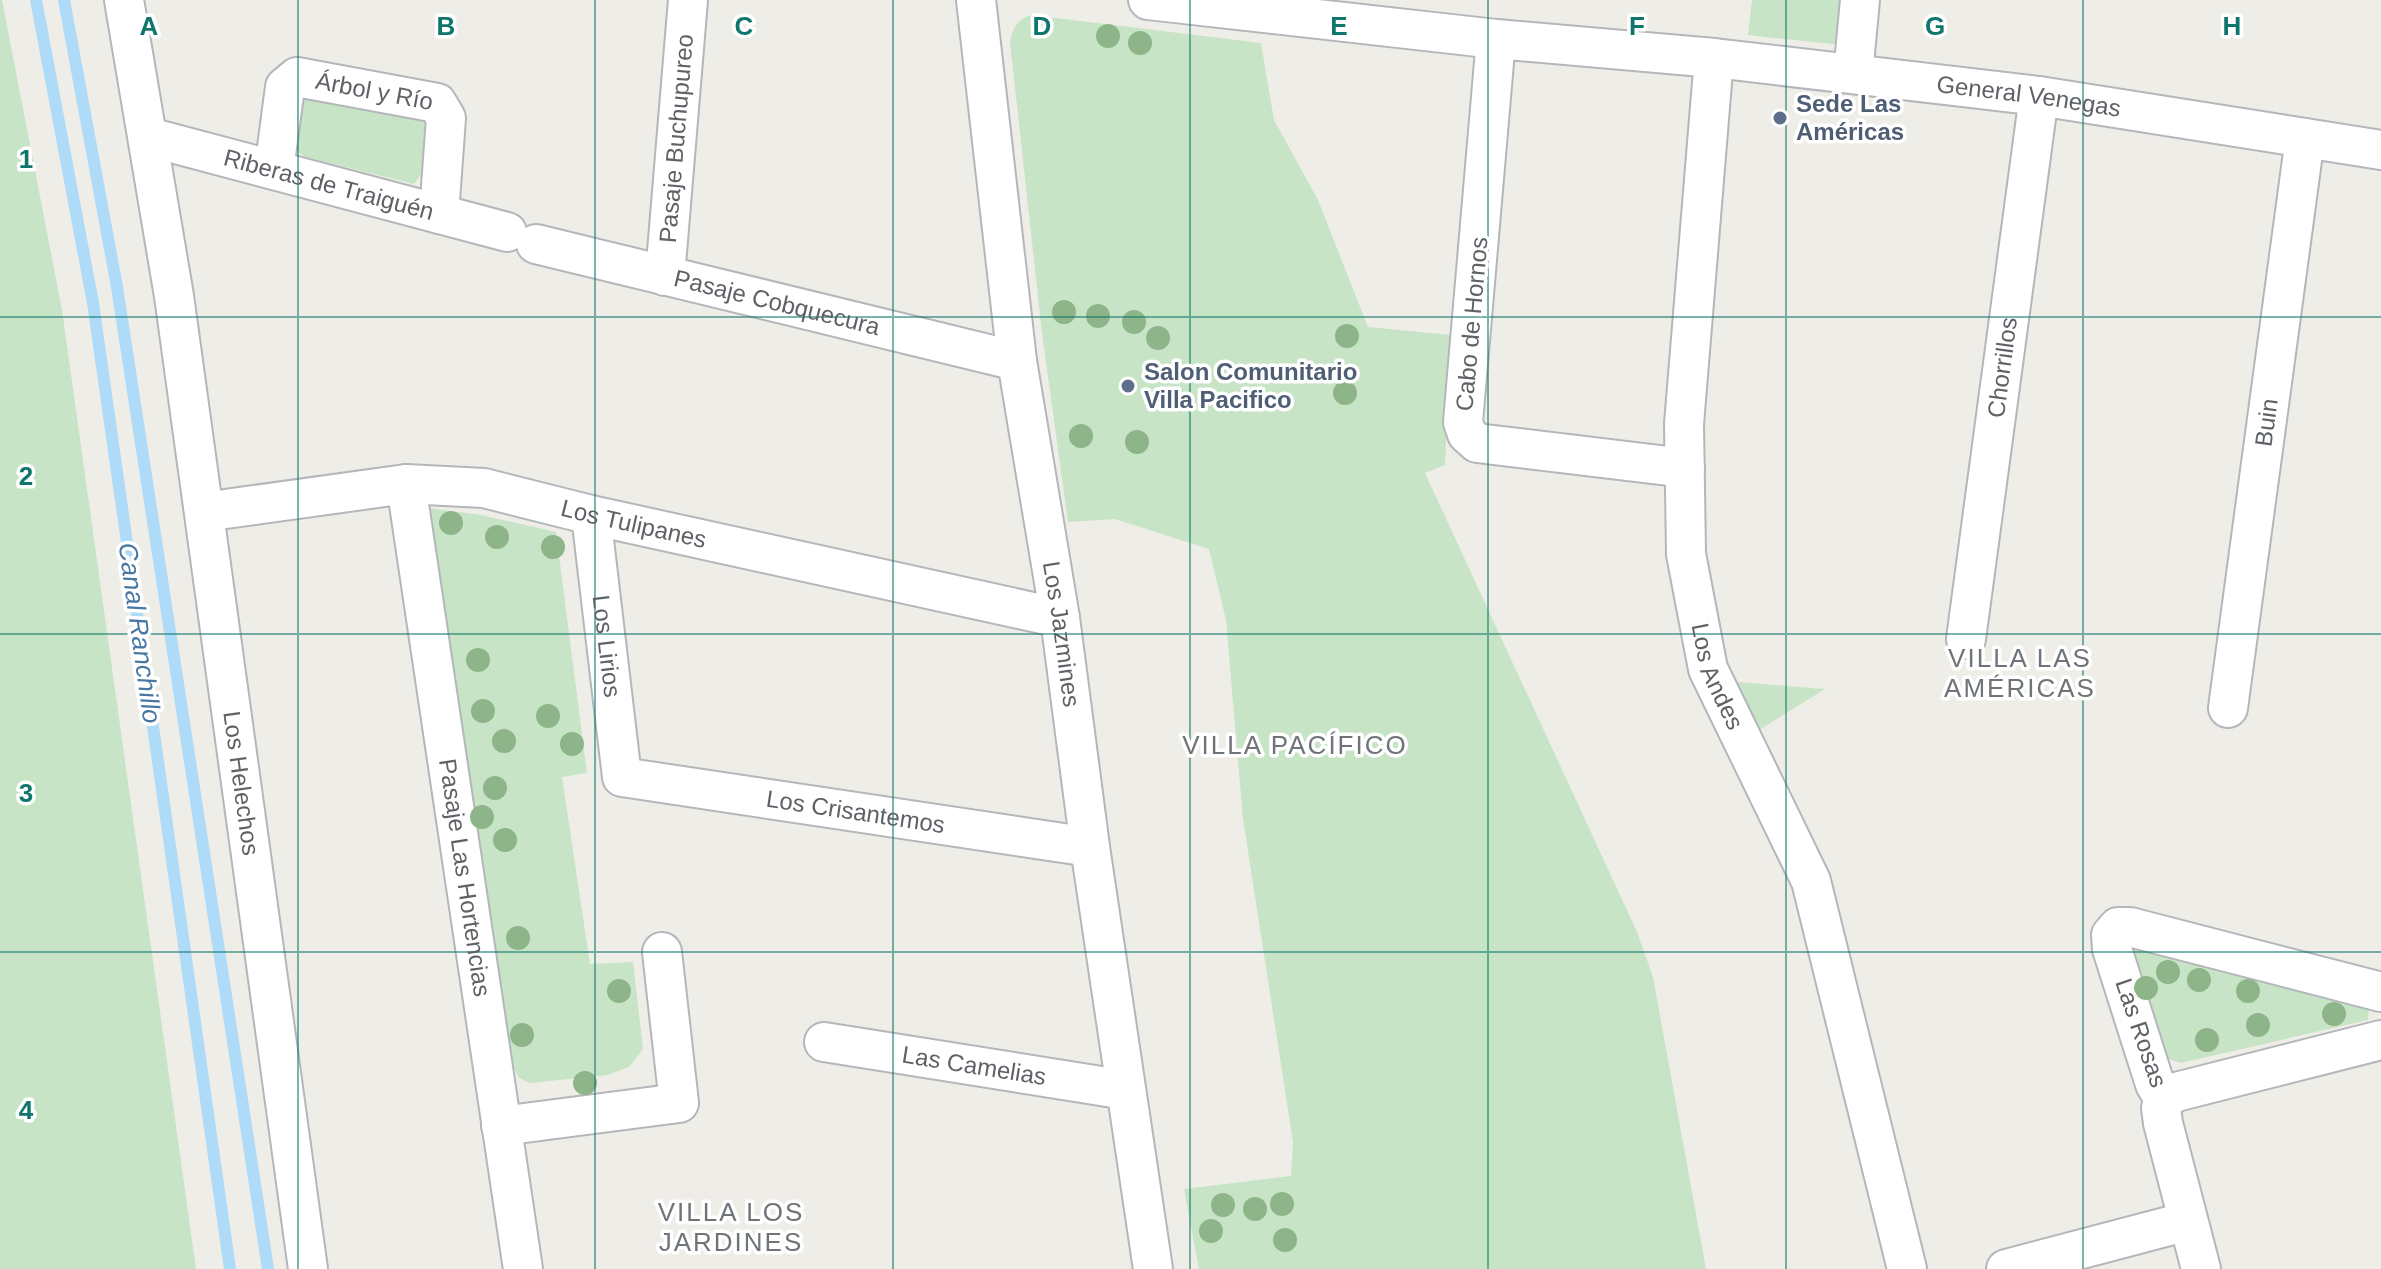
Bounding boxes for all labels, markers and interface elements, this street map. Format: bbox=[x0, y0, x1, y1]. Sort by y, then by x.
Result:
text: A bbox=[140, 11, 159, 41]
text: B bbox=[437, 11, 455, 41]
text: C bbox=[735, 11, 754, 41]
text: D bbox=[1033, 11, 1051, 41]
text: E bbox=[1330, 11, 1348, 41]
text: F bbox=[1629, 11, 1645, 41]
text: G bbox=[1925, 11, 1945, 41]
text: H bbox=[2223, 11, 2241, 41]
street label: Pasaje Buchupureo bbox=[654, 33, 698, 244]
street label: Árbol y Río bbox=[314, 67, 435, 115]
street label: General Venegas bbox=[1935, 70, 2123, 122]
place label: Sede Las Américas bbox=[1796, 90, 1904, 145]
marker: Sede Las Américas bbox=[1771, 109, 1789, 127]
street label: Riberas de Traiguén bbox=[221, 143, 437, 225]
text: 1 bbox=[19, 144, 33, 174]
street label: Cabo de Hornos bbox=[1450, 236, 1493, 412]
street label: Pasaje Cobquecura bbox=[671, 264, 883, 340]
street label: Chorrillos bbox=[1982, 315, 2022, 419]
place label: Salon Comunitario Villa Pacifico bbox=[1144, 358, 1357, 413]
marker: Salon Comunitario Villa Pacifico bbox=[1119, 377, 1137, 395]
street label: Buin bbox=[2249, 397, 2283, 448]
text: 2 bbox=[19, 461, 33, 491]
street label: Los Tulipanes bbox=[558, 494, 709, 553]
water label: Canal Ranchillo bbox=[112, 541, 168, 725]
street label: Los Jazmines bbox=[1038, 559, 1086, 708]
street label: Los Lirios bbox=[588, 593, 626, 699]
street label: Los Andes bbox=[1687, 621, 1749, 734]
district label: VILLA LAS AMÉRICAS bbox=[1944, 643, 2096, 703]
street label: Los Helechos bbox=[218, 709, 265, 857]
district label: VILLA PACÍFICO bbox=[1182, 730, 1408, 760]
street label: Pasaje Las Hortencias bbox=[434, 757, 496, 998]
text: 3 bbox=[19, 778, 33, 808]
street label: Los Crisantemos bbox=[765, 785, 947, 838]
street label: Las Rosas bbox=[2110, 975, 2173, 1091]
street label: Las Camelias bbox=[900, 1041, 1048, 1090]
text: 4 bbox=[19, 1095, 34, 1125]
district label: VILLA LOS JARDINES bbox=[658, 1197, 804, 1257]

